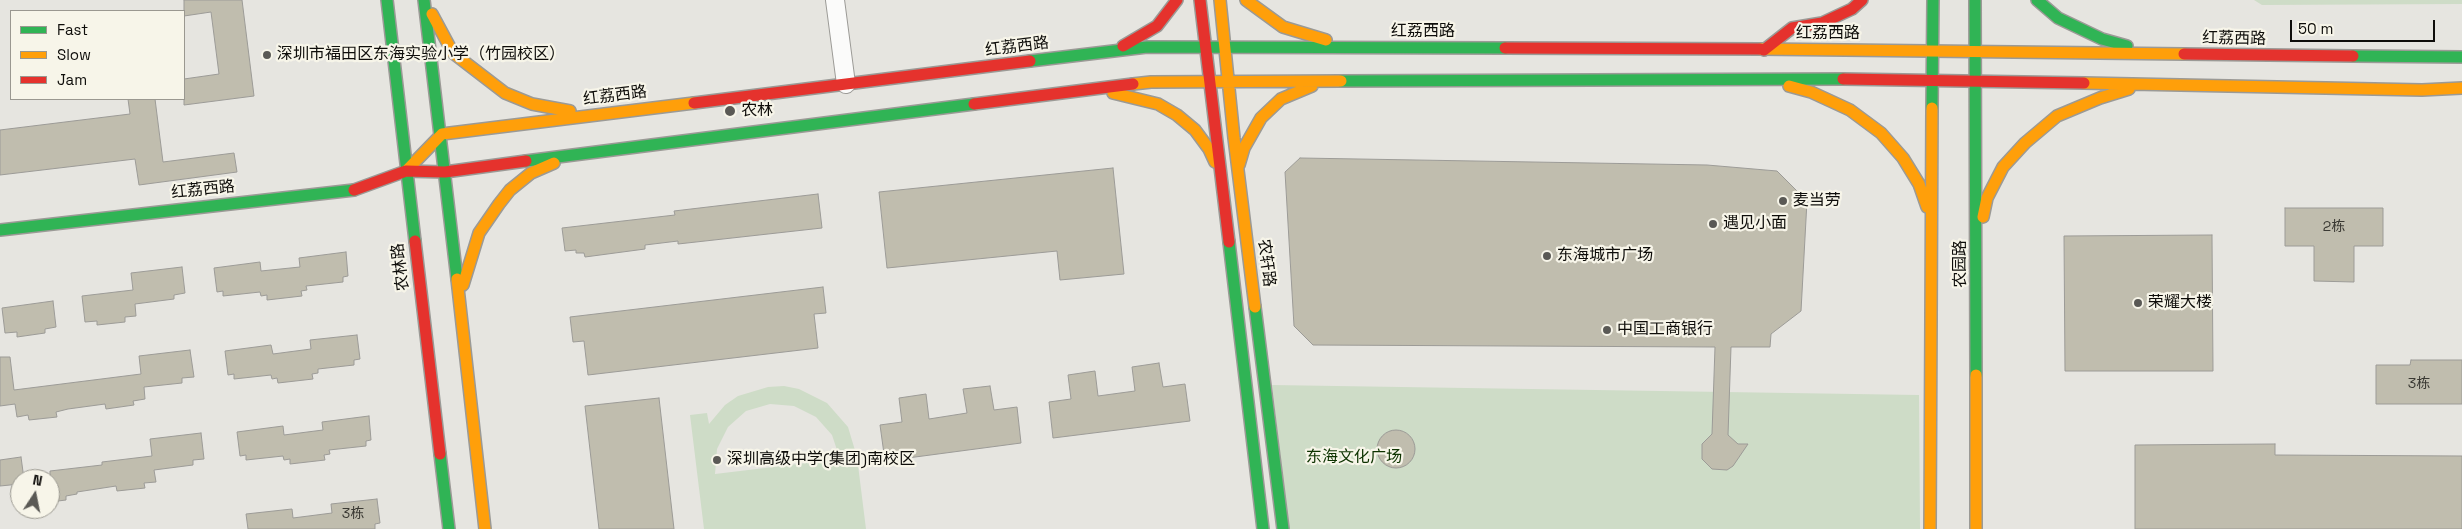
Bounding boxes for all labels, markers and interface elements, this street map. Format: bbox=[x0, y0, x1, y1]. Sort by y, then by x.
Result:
legend bbox=[10, 10, 185, 100]
scale bar bbox=[2292, 10, 2437, 42]
text: 50 m bbox=[2298, 19, 2333, 38]
text: Fast bbox=[57, 20, 88, 39]
street label: 红荔西路 bbox=[1391, 22, 1455, 42]
street label: 红荔西路 bbox=[1796, 24, 1860, 44]
street label: 红荔西路 bbox=[2202, 29, 2266, 49]
street label: 红荔西路 bbox=[984, 34, 1050, 60]
text: Slow bbox=[57, 45, 91, 64]
place label: 深圳市福田区东海实验小学（竹园校区） bbox=[277, 45, 565, 65]
marker: 深圳市福田区东海实验小学（竹园校区） bbox=[261, 49, 273, 61]
text: Jam bbox=[57, 70, 87, 89]
street label: 红荔西路 bbox=[582, 83, 648, 109]
place label: 农林 bbox=[741, 101, 773, 121]
marker: 农林 bbox=[723, 104, 737, 118]
street label: 红荔西路 bbox=[170, 177, 236, 203]
place label: 麦当劳 bbox=[1793, 191, 1841, 211]
marker: 麦当劳 bbox=[1777, 195, 1789, 207]
place label: 遇见小面 bbox=[1723, 214, 1787, 234]
marker: 遇见小面 bbox=[1707, 218, 1719, 230]
house number: 2栋 bbox=[2323, 219, 2345, 235]
street label: 农轩路 bbox=[1254, 238, 1278, 288]
street label: 农园路 bbox=[1951, 240, 1971, 288]
street label: 农林路 bbox=[389, 242, 413, 292]
place label: 东海城市广场 bbox=[1557, 246, 1653, 266]
marker: 东海城市广场 bbox=[1541, 250, 1553, 262]
place label: 荣耀大楼 bbox=[2148, 293, 2212, 313]
marker: 荣耀大楼 bbox=[2132, 297, 2144, 309]
place label: 中国工商银行 bbox=[1617, 320, 1713, 340]
marker: 中国工商银行 bbox=[1601, 324, 1613, 336]
house number: 3栋 bbox=[2408, 376, 2430, 392]
park label: 东海文化广场 bbox=[1306, 448, 1402, 468]
place label: 深圳高级中学(集团)南校区 bbox=[727, 450, 915, 470]
marker: 深圳高级中学(集团)南校区 bbox=[711, 454, 723, 466]
north arrow bbox=[10, 469, 60, 519]
text: N bbox=[31, 471, 44, 490]
house number: 3栋 bbox=[342, 506, 364, 522]

